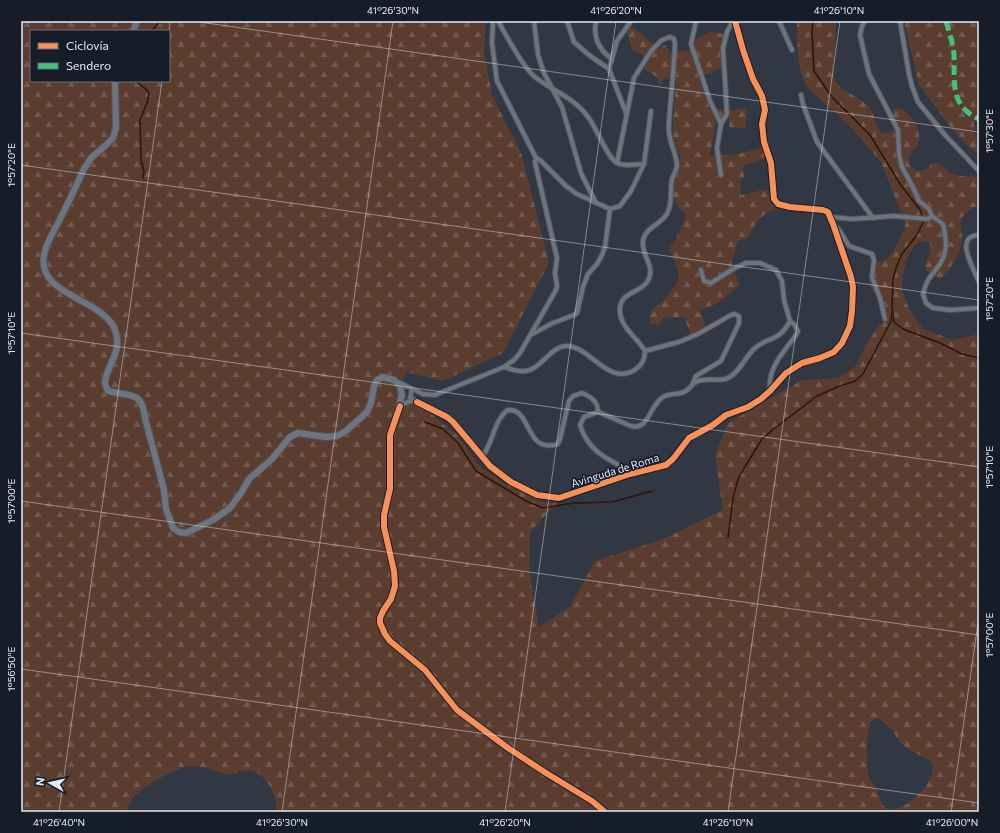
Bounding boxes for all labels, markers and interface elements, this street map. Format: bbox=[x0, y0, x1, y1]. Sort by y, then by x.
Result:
text: 41°26'30"N bbox=[367, 4, 419, 16]
text: 41°26'20"N bbox=[590, 4, 642, 16]
text: 41°26'10"N bbox=[814, 4, 864, 16]
legend bbox=[30, 30, 170, 82]
text: Ciclovía bbox=[66, 38, 109, 52]
text: Sendero bbox=[66, 58, 111, 72]
text: 1°57'30"E bbox=[983, 109, 995, 153]
text: 1°57'20"E bbox=[5, 143, 17, 187]
text: 1°57'20"E bbox=[983, 277, 995, 321]
text: 1°57'10"E bbox=[5, 312, 17, 354]
text: 1°57'10"E bbox=[983, 446, 995, 488]
street label: Avinguda de Roma bbox=[569, 450, 661, 490]
text: 1°57'00"E bbox=[5, 479, 17, 523]
text: 1°57'00"E bbox=[983, 613, 995, 657]
text: 1°56'50"E bbox=[5, 647, 17, 691]
north arrow bbox=[30, 763, 70, 803]
text: N bbox=[33, 777, 47, 787]
text: 41°26'40"N bbox=[33, 816, 85, 828]
text: 41°26'30"N bbox=[256, 816, 308, 828]
text: 41°26'20"N bbox=[479, 816, 531, 828]
text: 41°26'10"N bbox=[703, 816, 753, 828]
text: 41°26'00"N bbox=[926, 816, 978, 828]

